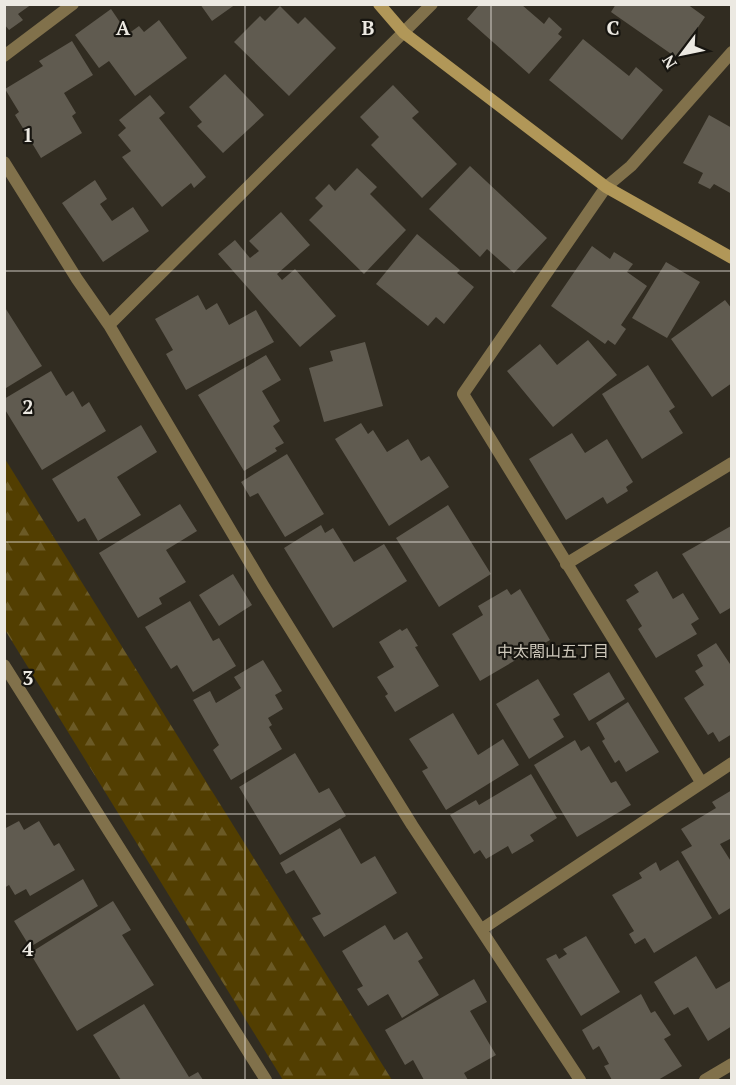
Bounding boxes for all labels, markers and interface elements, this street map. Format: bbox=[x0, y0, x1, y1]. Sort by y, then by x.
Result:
text: A bbox=[116, 14, 131, 41]
text: B bbox=[362, 14, 375, 41]
text: C bbox=[606, 14, 620, 41]
north arrow bbox=[652, 24, 712, 84]
text: N bbox=[657, 51, 682, 73]
text: 1 bbox=[22, 121, 34, 148]
text: 2 bbox=[22, 393, 34, 420]
district label: 中太閤山五丁目 bbox=[497, 640, 609, 662]
text: 3 bbox=[22, 664, 34, 691]
text: 4 bbox=[22, 935, 34, 962]

